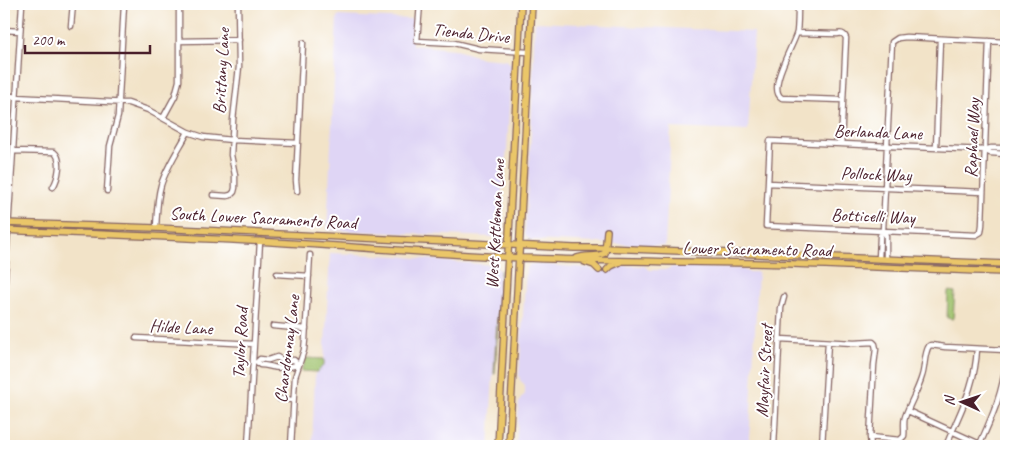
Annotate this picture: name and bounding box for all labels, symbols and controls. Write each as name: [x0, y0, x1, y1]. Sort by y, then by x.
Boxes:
street label: Tienda Drive: [432, 18, 511, 48]
scale bar: [25, 22, 150, 54]
street label: Brittany Lane: [208, 26, 234, 115]
text: 200 m: [32, 31, 66, 50]
street label: Raphael Way: [960, 96, 984, 178]
street label: Berlanda Lane: [833, 119, 924, 145]
street label: West Kettleman Lane: [481, 158, 509, 289]
street label: Pollock Way: [840, 162, 914, 186]
street label: South Lower Sacramento Road: [169, 202, 360, 234]
street label: Botticelli Way: [831, 204, 917, 229]
street label: Lower Sacramento Road: [682, 237, 834, 261]
street label: Chardonnay Lane: [269, 293, 305, 404]
street label: Taylor Road: [227, 304, 253, 379]
street label: Hilde Lane: [149, 314, 214, 340]
street label: Mayfair Street: [751, 321, 778, 418]
north arrow: [938, 378, 988, 428]
text: N: [941, 394, 958, 406]

